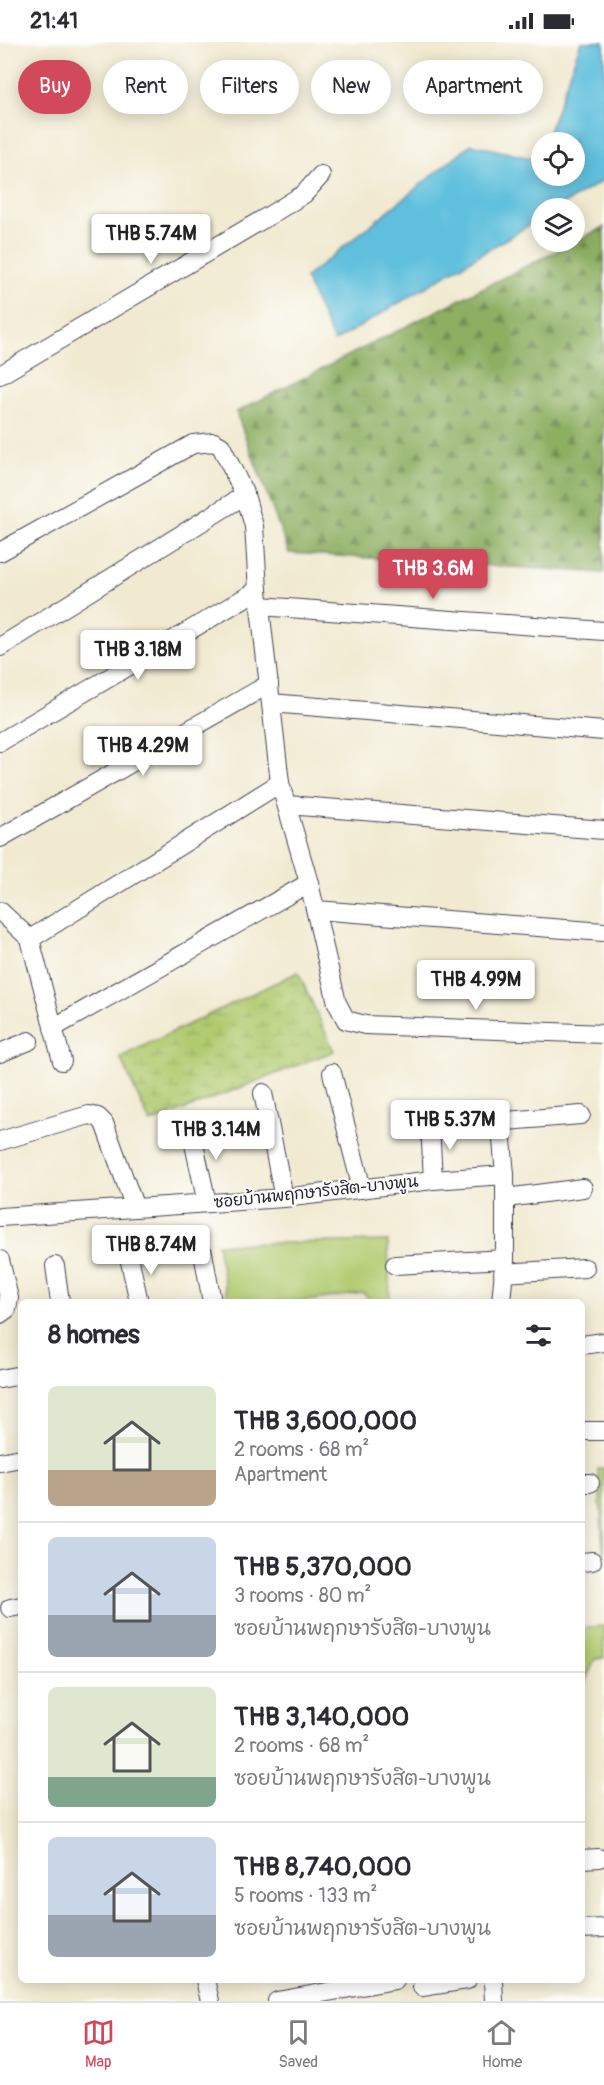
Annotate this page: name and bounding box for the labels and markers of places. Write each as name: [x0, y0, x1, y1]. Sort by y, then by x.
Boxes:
pin: THB 5.74M: [82, 214, 220, 265]
pin: THB 3.6M: [371, 549, 495, 600]
pin: THB 3.18M: [69, 630, 207, 681]
pin: THB 4.29M: [74, 726, 212, 777]
pin: THB 4.99M: [407, 960, 545, 1011]
pin: THB 5.37M: [381, 1100, 519, 1151]
pin: THB 3.14M: [147, 1110, 285, 1161]
pin: THB 8.74M: [82, 1225, 220, 1276]

